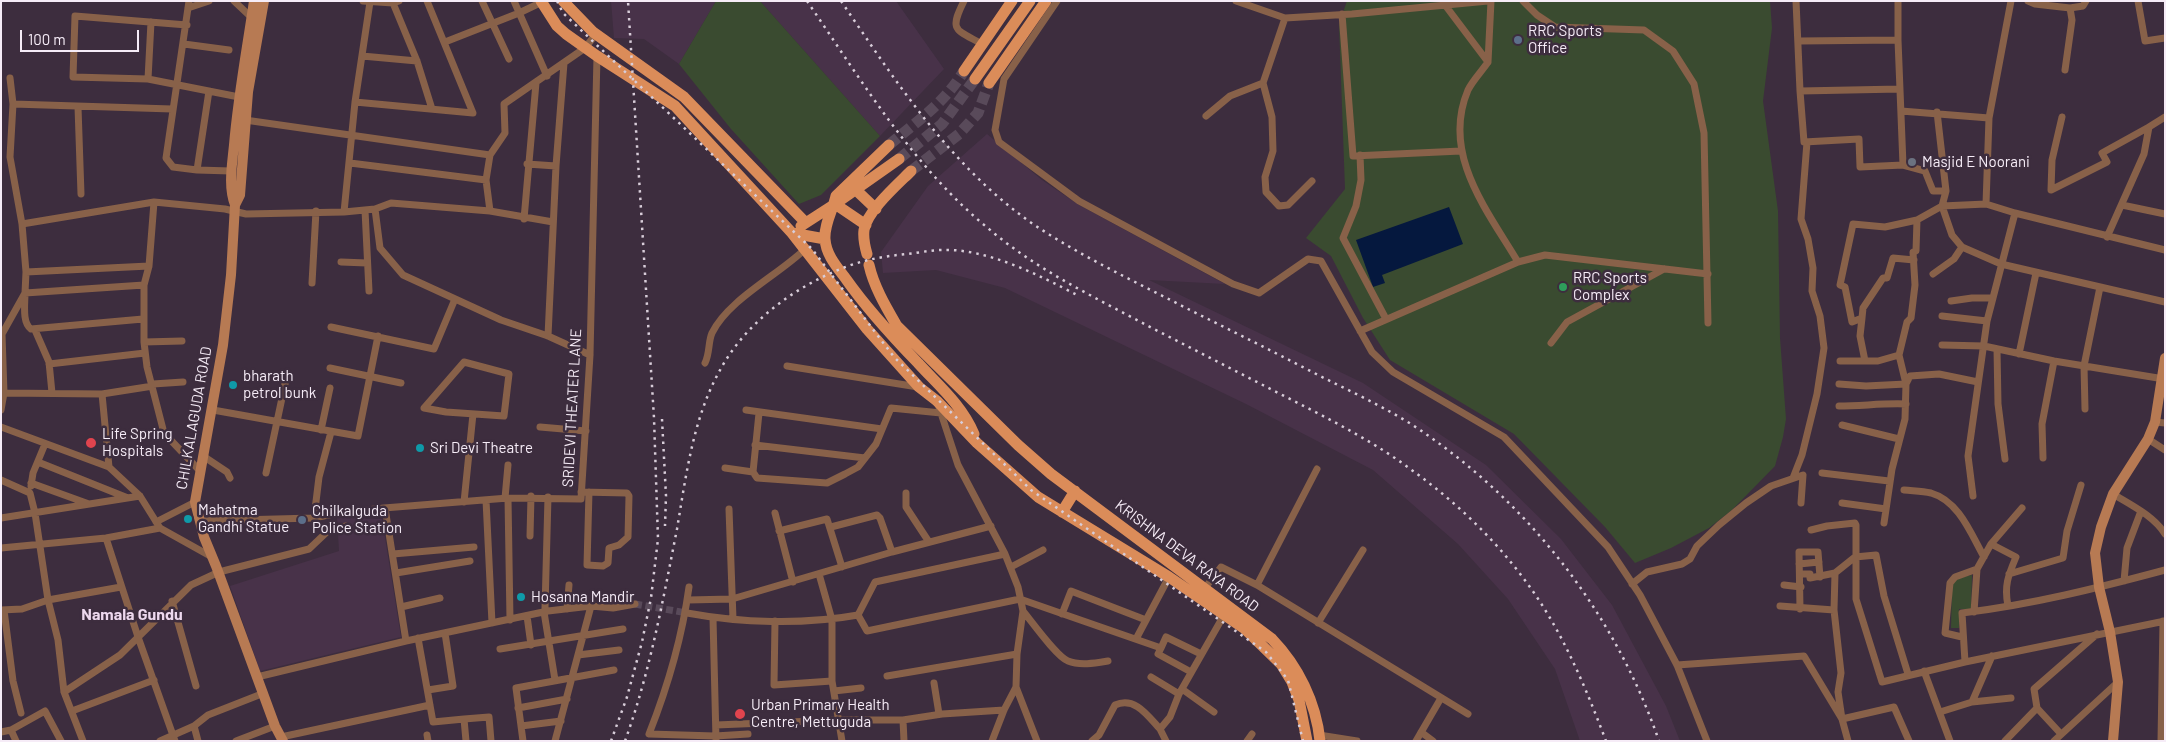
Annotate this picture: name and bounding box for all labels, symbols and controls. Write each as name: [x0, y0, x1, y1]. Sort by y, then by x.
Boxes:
scale bar: [22, 20, 141, 52]
place label: RRC Sports Office: [1528, 22, 1602, 57]
text: 100 m: [28, 30, 66, 48]
marker: RRC Sports Office: [1512, 34, 1524, 46]
place label: Masjid E Noorani: [1922, 153, 2030, 171]
marker: Masjid E Noorani: [1906, 156, 1918, 168]
place label: RRC Sports Complex: [1573, 269, 1647, 304]
marker: RRC Sports Complex: [1557, 281, 1569, 293]
street label: SRIDEVI THEATER LANE: [559, 328, 585, 488]
street label: CHILKALAGUDA ROAD: [173, 345, 215, 491]
place label: bharath petrol bunk: [243, 367, 316, 402]
marker: bharath petrol bunk: [227, 379, 239, 391]
place label: Life Spring Hospitals: [102, 425, 172, 460]
marker: Life Spring Hospitals: [84, 436, 98, 450]
place label: Sri Devi Theatre: [430, 439, 533, 457]
marker: Sri Devi Theatre: [414, 442, 426, 454]
street label: KRISHNA DEVA RAYA ROAD: [1112, 496, 1262, 616]
place label: Mahatma Gandhi Statue: [198, 501, 289, 536]
place label: Chilkalguda Police Station: [312, 502, 402, 537]
marker: Mahatma Gandhi Statue: [182, 513, 194, 525]
marker: Chilkalguda Police Station: [296, 514, 308, 526]
place label: Hosanna Mandir: [531, 588, 635, 606]
marker: Hosanna Mandir: [515, 591, 527, 603]
district label: Namala Gundu: [81, 605, 183, 625]
place label: Urban Primary Health Centre, Mettuguda: [751, 696, 890, 731]
marker: Urban Primary Health Centre, Mettuguda: [733, 707, 747, 721]

